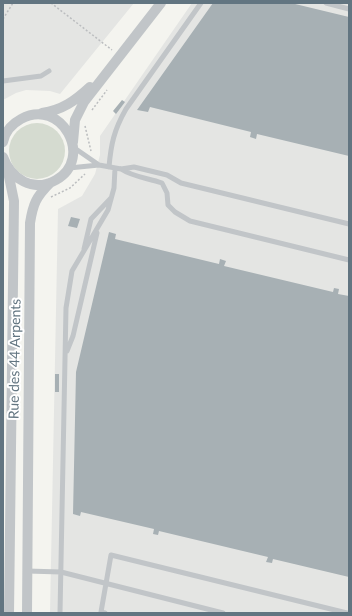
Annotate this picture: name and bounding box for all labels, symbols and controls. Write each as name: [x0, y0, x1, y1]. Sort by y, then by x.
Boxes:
street label: Rue des 44 Arpents: [6, 299, 24, 419]

